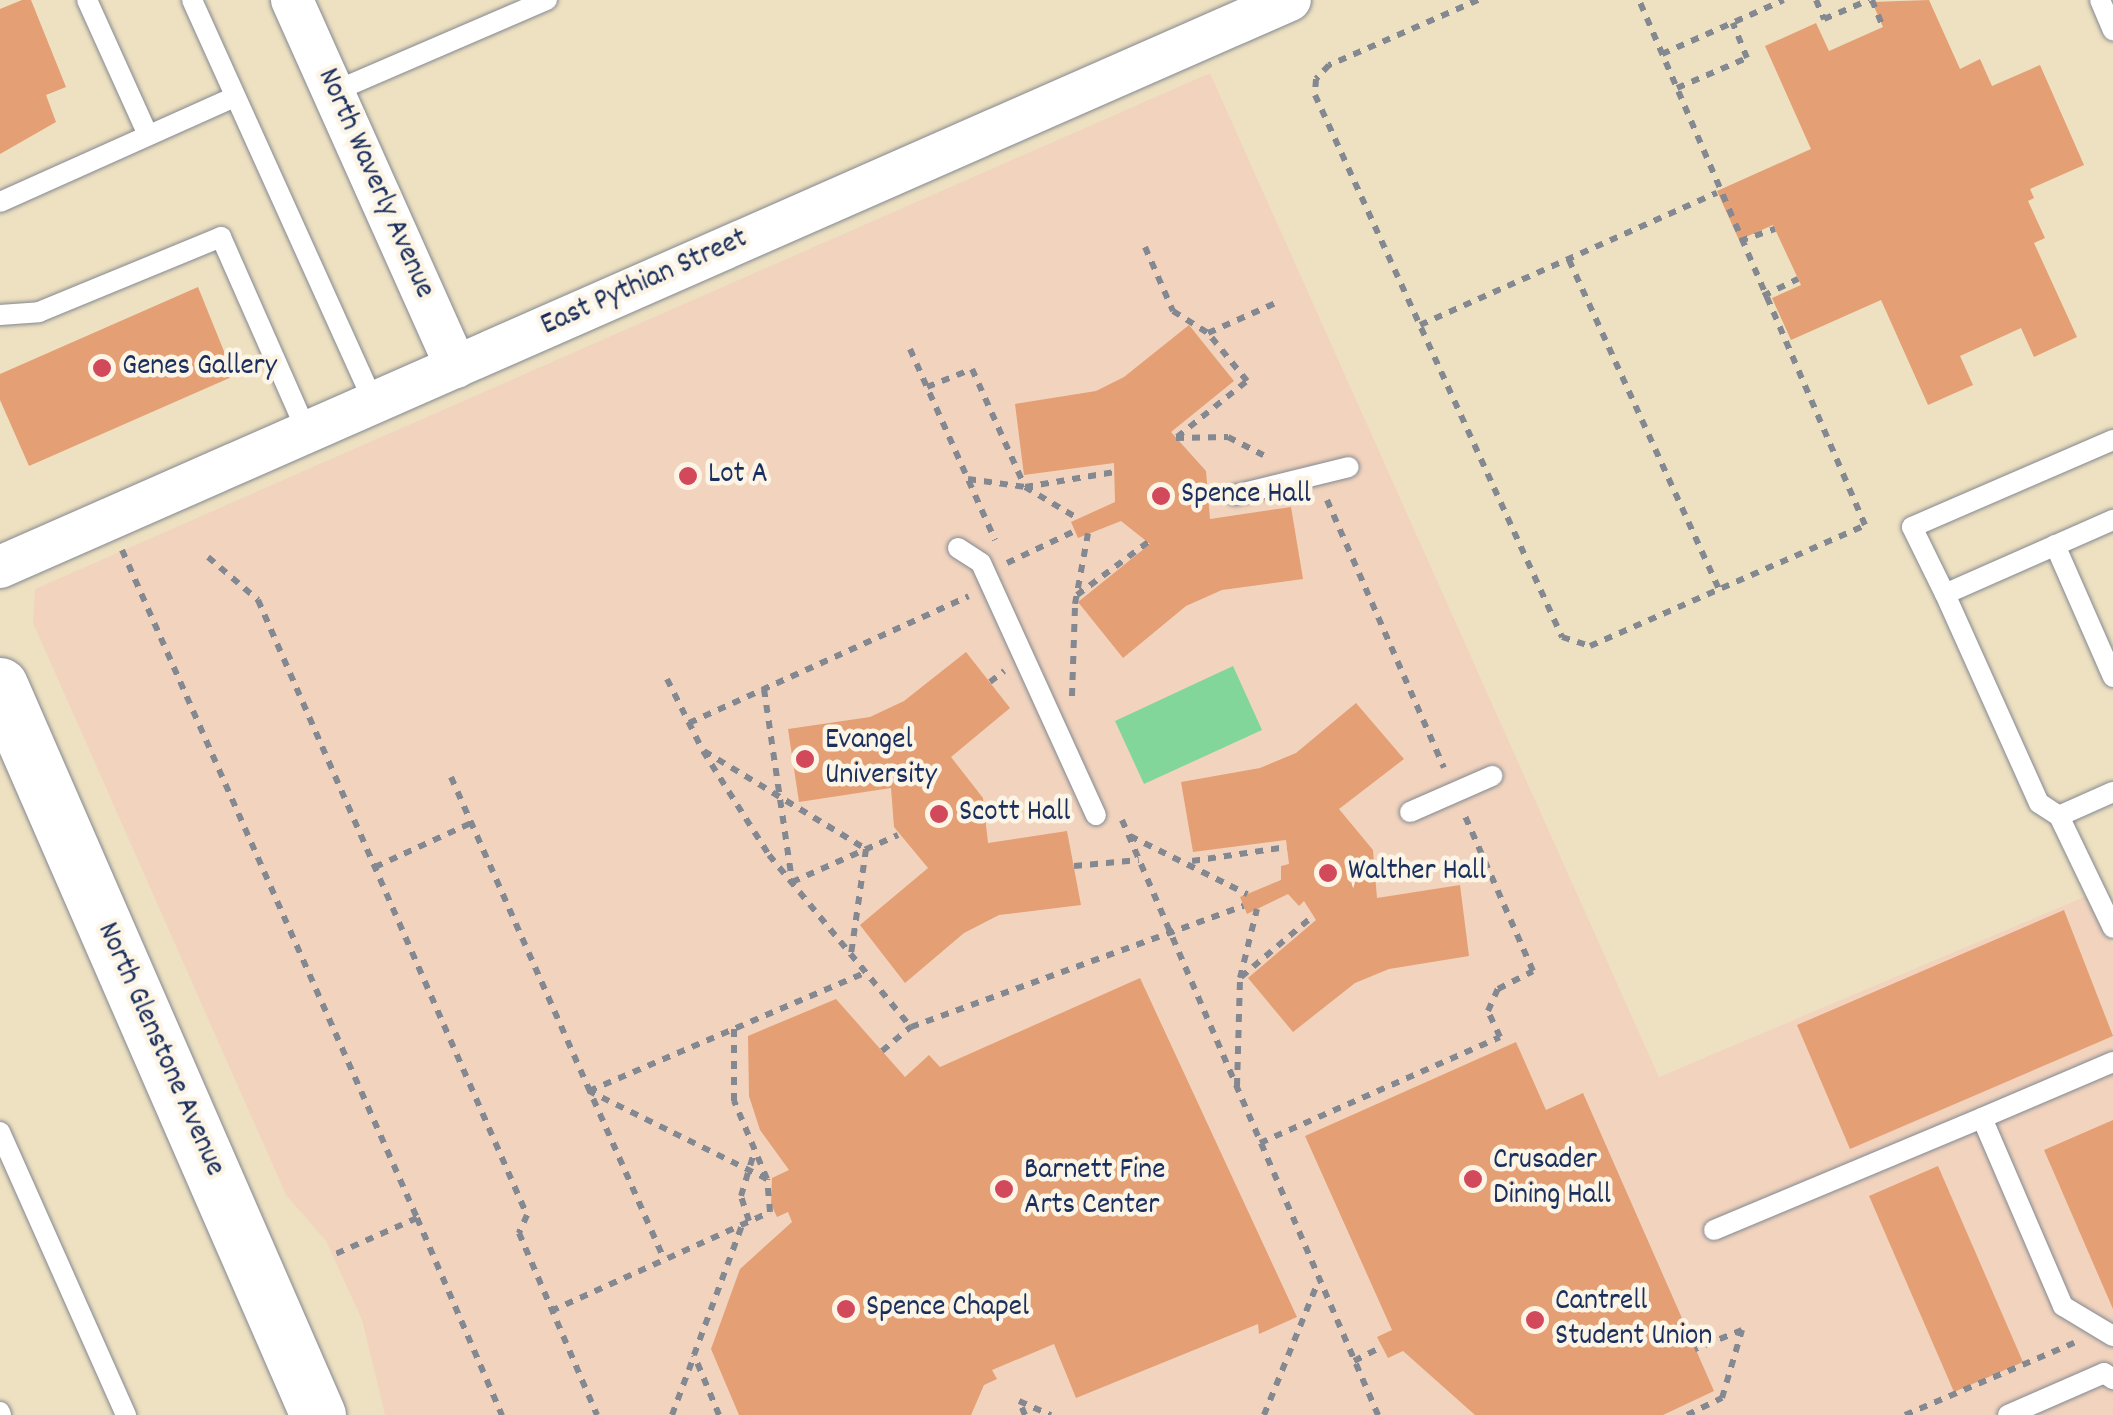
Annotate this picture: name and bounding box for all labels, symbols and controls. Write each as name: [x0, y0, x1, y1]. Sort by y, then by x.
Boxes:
street label: North Waverly Avenue: [307, 64, 441, 304]
street label: East Pythian Street: [536, 222, 754, 346]
place label: Genes Gallery: [122, 350, 277, 386]
marker: Genes Gallery: [91, 357, 113, 379]
place label: Lot A: [708, 458, 768, 494]
marker: Lot A: [677, 465, 699, 487]
place label: Spence Hall: [1181, 478, 1311, 514]
marker: Spence Hall: [1150, 485, 1172, 507]
place label: Evangel University: [825, 724, 937, 794]
marker: Evangel University: [794, 748, 816, 770]
place label: Scott Hall: [959, 796, 1070, 832]
marker: Scott Hall: [928, 803, 950, 825]
place label: Walther Hall: [1348, 855, 1486, 891]
marker: Walther Hall: [1317, 862, 1339, 884]
street label: North Glenstone Avenue: [87, 918, 231, 1182]
place label: Crusader Dining Hall: [1493, 1144, 1611, 1214]
place label: Barnett Fine Arts Center: [1024, 1154, 1165, 1224]
marker: Crusader Dining Hall: [1462, 1168, 1484, 1190]
marker: Barnett Fine Arts Center: [993, 1178, 1015, 1200]
place label: Cantrell Student Union: [1555, 1285, 1712, 1356]
place label: Spence Chapel: [866, 1291, 1029, 1327]
marker: Spence Chapel: [835, 1298, 857, 1320]
marker: Cantrell Student Union: [1524, 1309, 1546, 1331]

